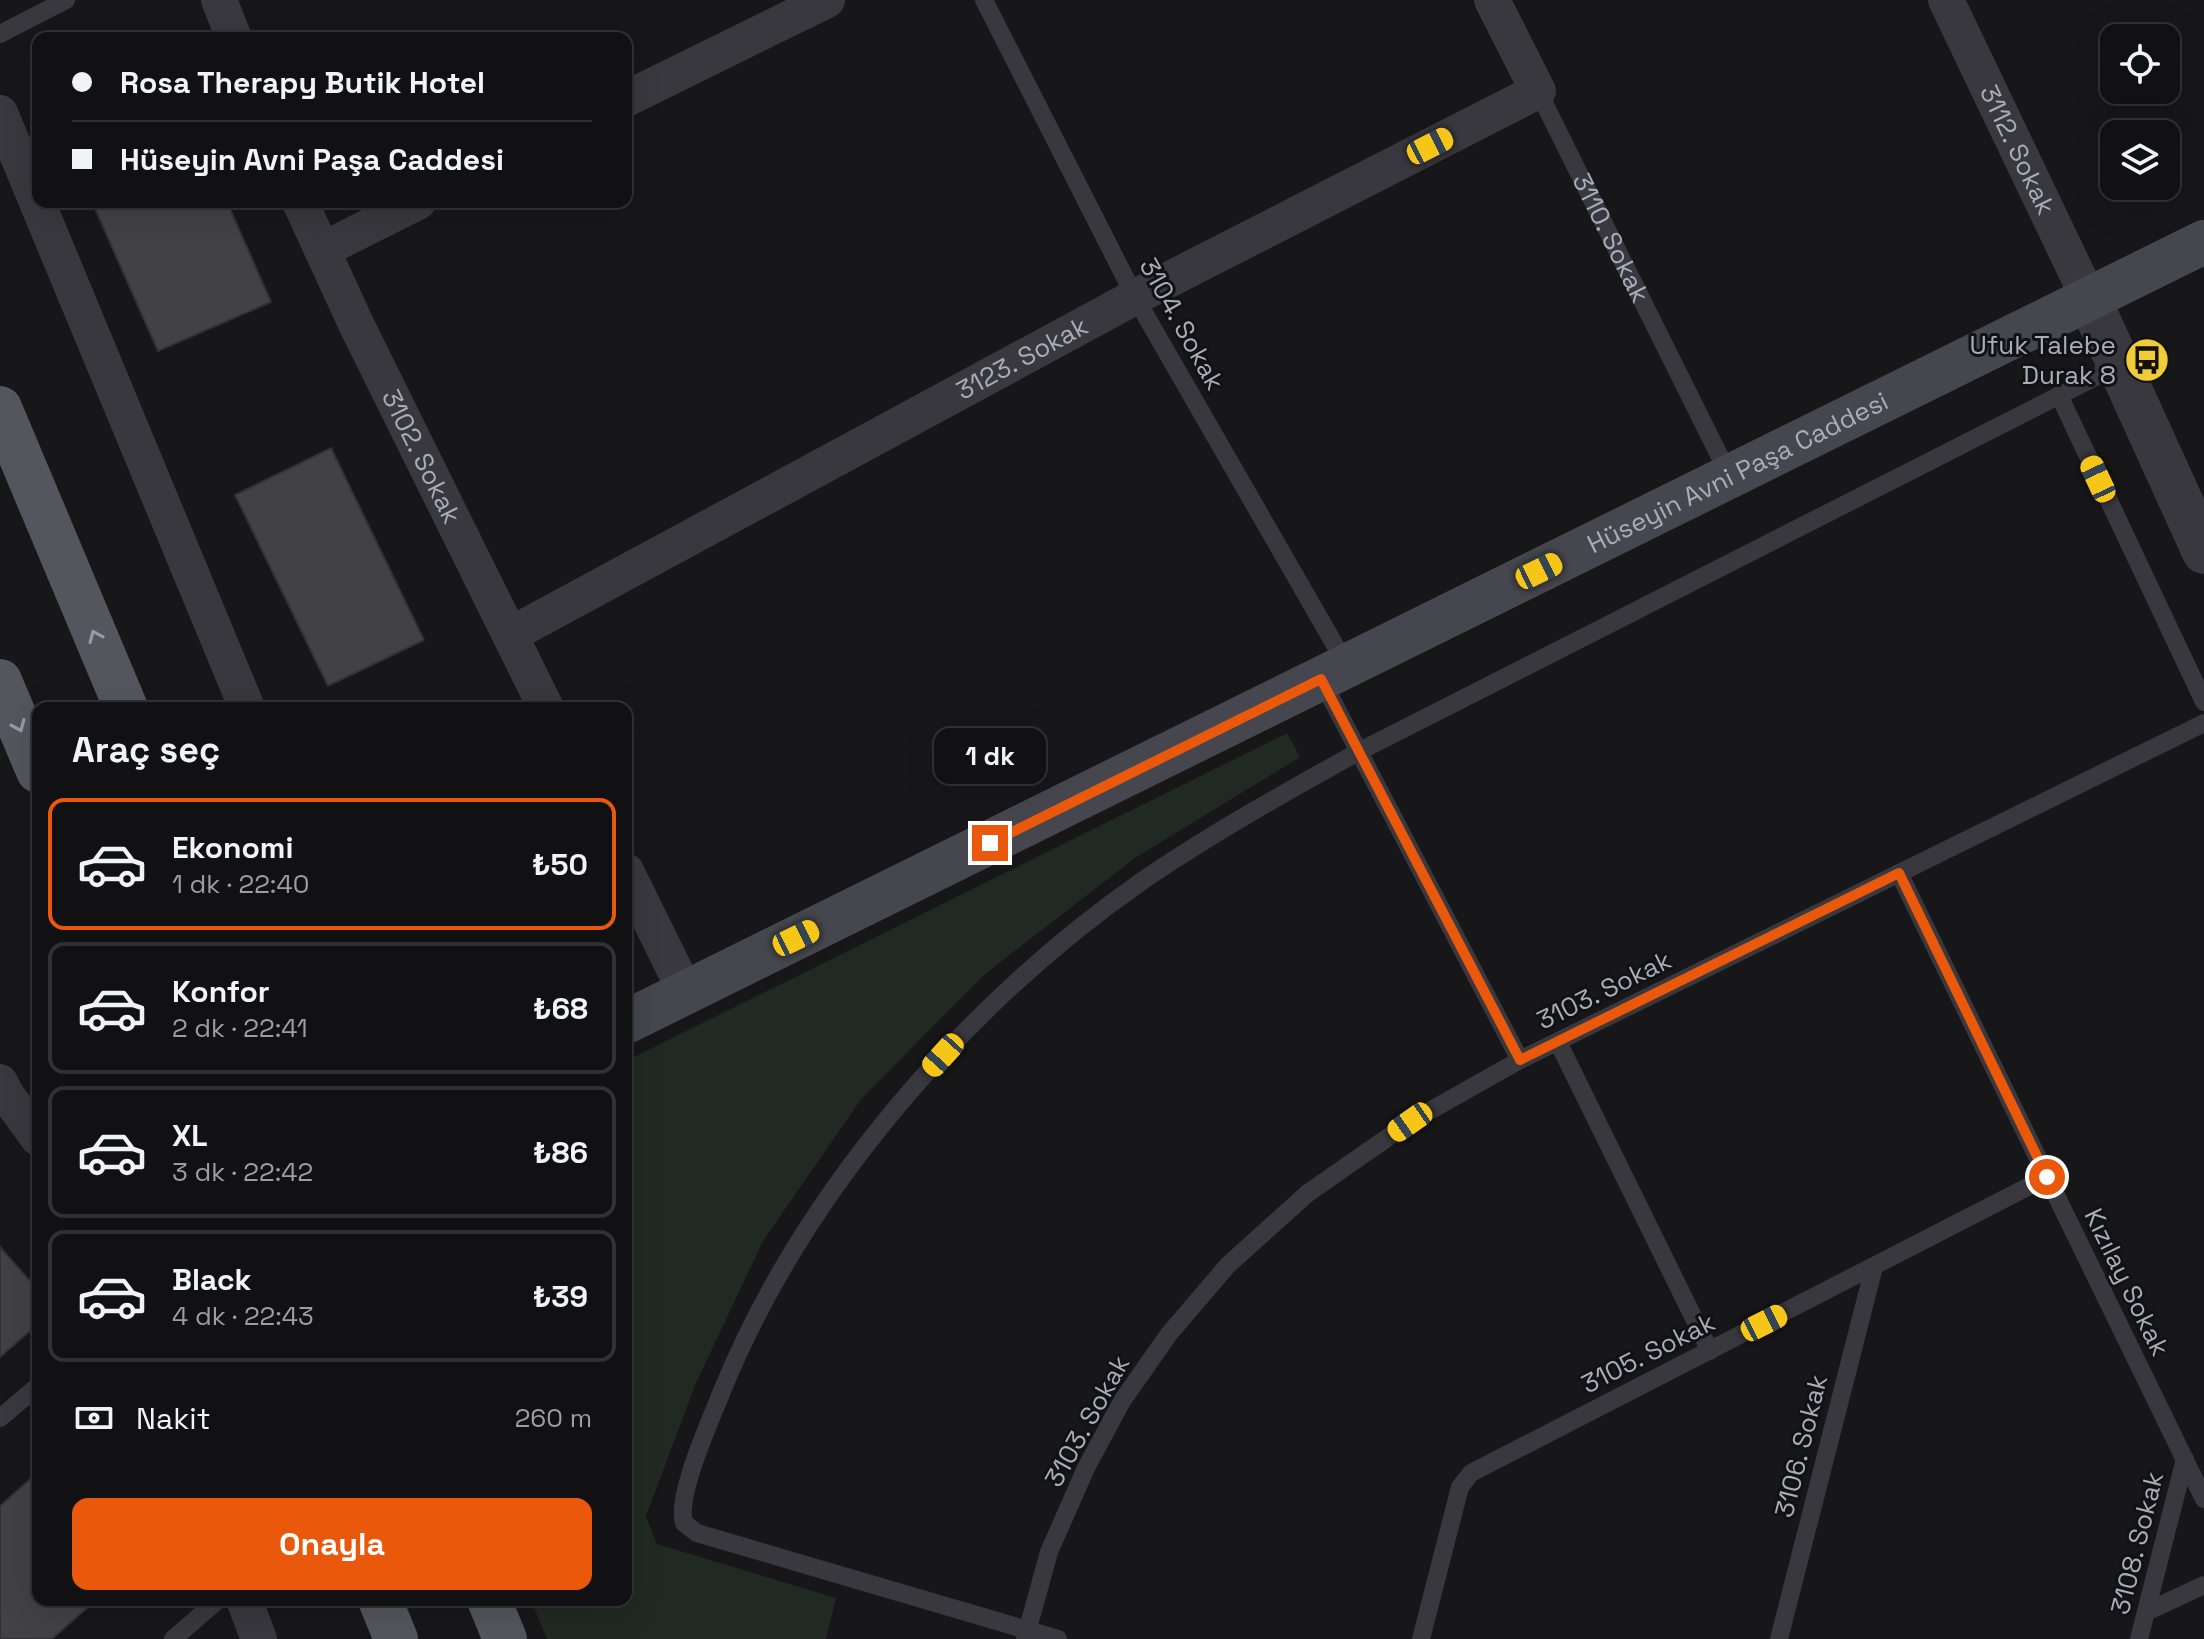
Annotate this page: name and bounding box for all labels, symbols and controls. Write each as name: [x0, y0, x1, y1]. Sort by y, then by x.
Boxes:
map controls: [2100, 24, 2180, 200]
button: locate: [2100, 24, 2180, 104]
text: Rosa Therapy Butik Hotel: [120, 63, 485, 102]
street label: 3112. Sokak: [1972, 79, 2063, 220]
button: layers: [2100, 120, 2180, 200]
car: [1403, 124, 1457, 168]
text: Hüseyin Avni Paşa Caddesi: [120, 140, 504, 179]
street label: 3110. Sokak: [1565, 167, 1658, 308]
street label: 3104. Sokak: [1132, 252, 1232, 396]
street label: 3123. Sokak: [950, 309, 1094, 407]
place label: Ufuk Talebe Durak 8: [1969, 328, 2116, 392]
bus stop icon: Ufuk Talebe Durak 8: [2123, 336, 2171, 384]
street label: 3102. Sokak: [374, 384, 469, 529]
street label: Hüseyin Avni Paşa Caddesi: [1582, 384, 1894, 561]
car: [2077, 452, 2119, 506]
car: [1512, 550, 1566, 592]
one-way arrow: [89, 630, 105, 644]
one-way arrow: [9, 718, 26, 732]
text: Araç seç: [72, 727, 220, 773]
callout: 1 dk: [934, 727, 1046, 783]
text: 1 dk: [965, 739, 1015, 773]
route end: [972, 825, 1008, 861]
icon: car: [76, 828, 148, 900]
text: Ekonomi: [172, 828, 293, 867]
text: ₺50: [532, 845, 588, 884]
text: 1 dk · 22:40: [172, 867, 309, 901]
car: [769, 917, 823, 959]
street label: 3103. Sokak: [1531, 943, 1677, 1037]
icon: car: [76, 972, 148, 1044]
text: Konfor: [172, 972, 270, 1011]
text: ₺68: [533, 989, 588, 1028]
text: 2 dk · 22:41: [172, 1011, 308, 1045]
car: [918, 1029, 968, 1081]
car: [1383, 1098, 1437, 1146]
icon: car: [76, 1116, 148, 1188]
text: XL: [172, 1116, 208, 1155]
text: ₺86: [533, 1133, 588, 1172]
text: 3 dk · 22:42: [172, 1155, 313, 1189]
route start: [2029, 1159, 2065, 1195]
street label: Kızılay Sokak: [2077, 1202, 2177, 1362]
icon: car: [76, 1260, 148, 1332]
text: Black: [172, 1260, 251, 1299]
text: ₺39: [533, 1277, 588, 1316]
text: 4 dk · 22:43: [172, 1299, 314, 1333]
car: [1737, 1301, 1791, 1345]
street label: 3105. Sokak: [1575, 1305, 1721, 1401]
street label: 3103. Sokak: [1037, 1349, 1137, 1493]
street label: 3106. Sokak: [1767, 1371, 1835, 1521]
icon: cash: [72, 1396, 116, 1440]
text: Nakit: [136, 1399, 210, 1438]
text: 260 m: [515, 1401, 592, 1435]
street label: 3108. Sokak: [2103, 1468, 2171, 1618]
button: Onayla: [72, 1498, 592, 1590]

